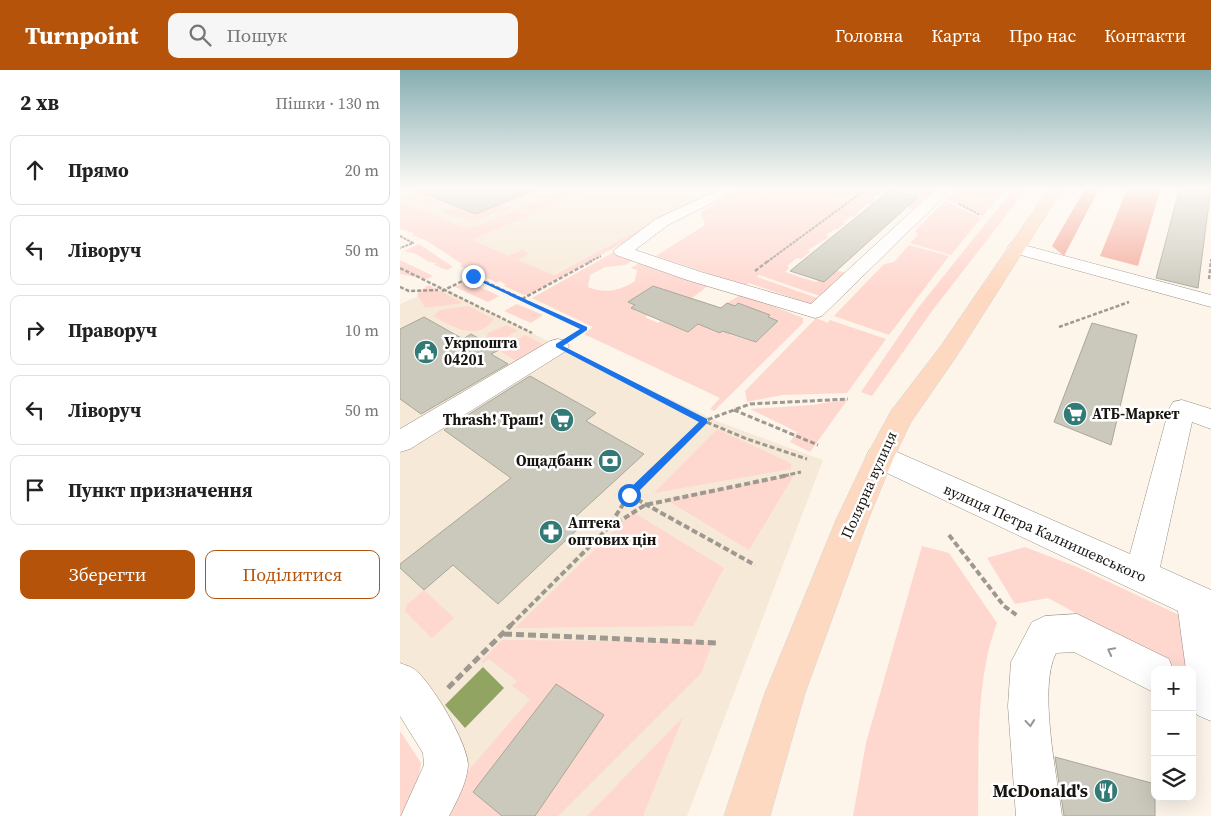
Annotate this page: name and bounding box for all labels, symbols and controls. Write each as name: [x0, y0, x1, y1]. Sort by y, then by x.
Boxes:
search box: [168, 13, 518, 58]
text: Turnpoint: [25, 19, 138, 52]
icon: search: [186, 21, 214, 49]
text: Пошук: [226, 22, 287, 48]
text: Головна: [835, 23, 903, 48]
text: Карта: [931, 23, 981, 48]
text: Про нас: [1009, 23, 1076, 48]
text: Контакти: [1104, 23, 1186, 48]
text: 2 хв: [20, 88, 59, 117]
text: Пішки · 130 m: [276, 92, 380, 114]
icon: ahead: [21, 156, 49, 184]
text: Прямо: [68, 157, 129, 183]
text: 20 m: [345, 159, 379, 181]
icon: left: [21, 236, 49, 264]
text: Ліворуч: [68, 237, 141, 263]
text: 50 m: [345, 239, 379, 261]
route end: [462, 265, 485, 288]
icon: right: [21, 316, 49, 344]
text: Праворуч: [68, 317, 157, 343]
text: 10 m: [345, 319, 379, 341]
place label: Укрпошта 04201: [444, 332, 519, 370]
public building icon: Укрпошта 04201: [413, 339, 439, 365]
icon: left: [21, 396, 49, 424]
text: Ліворуч: [68, 397, 141, 423]
text: 50 m: [345, 399, 379, 421]
supermarket icon: АТБ-Маркет: [1062, 401, 1088, 427]
place label: АТБ-Маркет: [1092, 403, 1180, 424]
supermarket icon: Thrash! Траш!: [549, 407, 575, 433]
place label: Thrash! Траш!: [443, 409, 544, 430]
street label: Полярна вулиця: [835, 428, 902, 542]
bank icon: Ощадбанк: [597, 448, 623, 474]
place label: Ощадбанк: [516, 450, 592, 471]
icon: arrive: [21, 476, 49, 504]
text: Пункт призначення: [68, 477, 253, 503]
street label: вулиця Петра Калнишевського: [940, 478, 1150, 587]
route start: [618, 484, 641, 507]
place label: Аптека оптових цін: [568, 512, 657, 550]
pharmacy icon: Аптека оптових цін: [538, 519, 564, 545]
button: Зберегти: [20, 550, 195, 599]
button: Поділитися: [205, 550, 380, 599]
one-way arrow: [1108, 647, 1117, 657]
map controls: [1151, 666, 1196, 801]
button: +: [1151, 666, 1196, 711]
button: −: [1151, 711, 1196, 756]
one-way arrow: [1024, 719, 1035, 727]
button: layers: [1151, 756, 1196, 801]
place label: McDonald's: [992, 778, 1088, 803]
restaurant icon: McDonald's: [1093, 778, 1119, 804]

